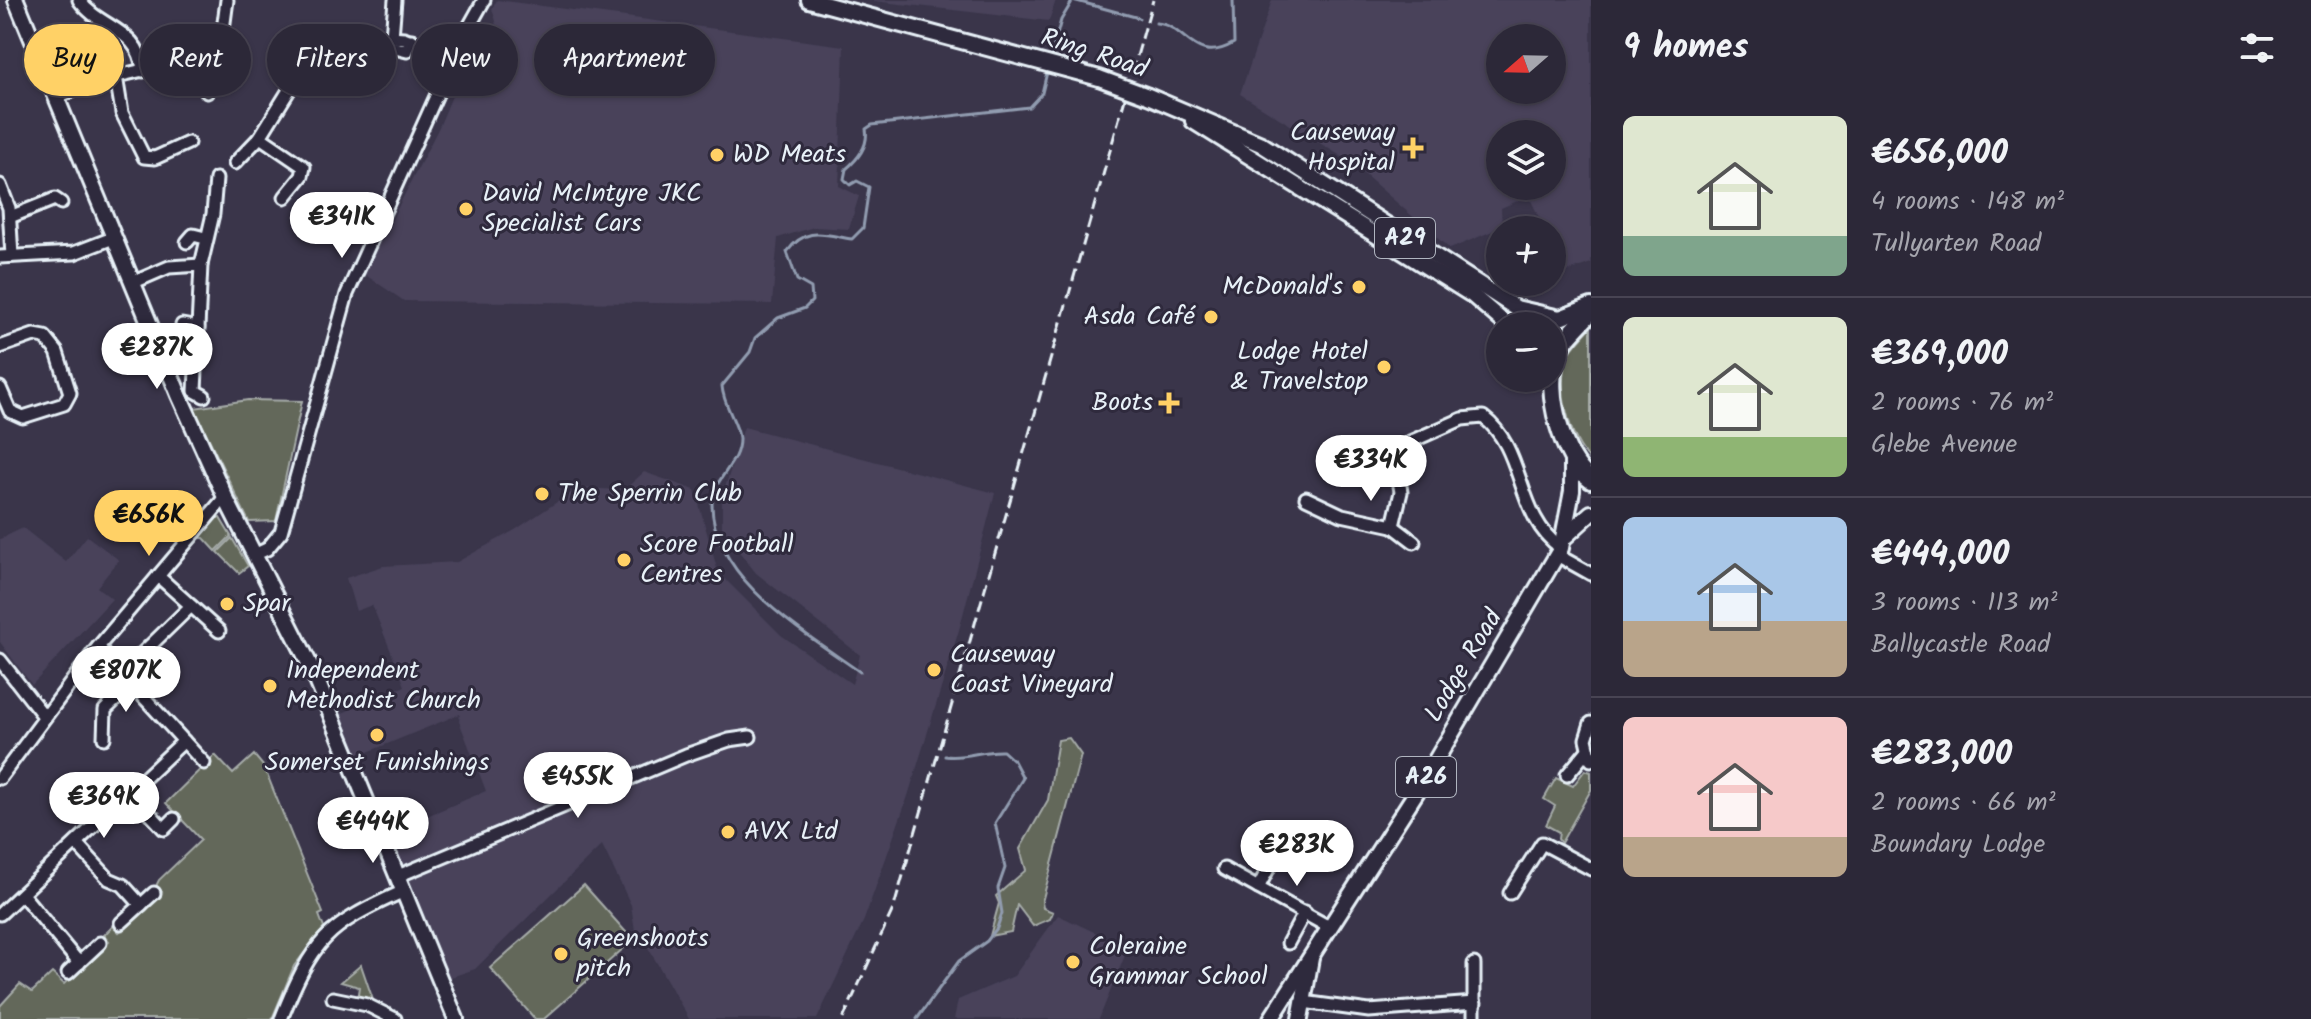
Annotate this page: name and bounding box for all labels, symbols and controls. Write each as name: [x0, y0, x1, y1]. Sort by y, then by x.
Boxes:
street label: Ring Road: [1035, 17, 1154, 91]
text: 9 homes: [1623, 21, 1748, 75]
chip: Buy: [24, 24, 124, 96]
chip: Rent: [140, 24, 251, 96]
chip: Filters: [267, 24, 396, 96]
chip: New: [412, 24, 518, 96]
chip: Apartment: [534, 24, 715, 96]
north arrow: [1486, 24, 1566, 104]
map controls: [1486, 24, 1566, 392]
icon: filters: [2235, 26, 2279, 70]
place label: Causeway Hospital: [1290, 112, 1396, 184]
button: layers: [1486, 120, 1566, 200]
text: €656,000: [1871, 127, 2008, 181]
place label: WD Meats: [733, 134, 846, 176]
marker: Causeway Hospital: [1402, 137, 1424, 159]
marker: WD Meats: [708, 146, 726, 164]
icon: home: [1687, 148, 1783, 244]
place label: David McIntyre JKC Specialist Cars: [482, 173, 702, 245]
text: 4 rooms · 148 m²: [1871, 181, 2064, 223]
pin: €341K: [286, 192, 398, 260]
text: €341K: [308, 197, 376, 239]
marker: David McIntyre JKC Specialist Cars: [457, 200, 475, 218]
button: +: [1486, 216, 1566, 296]
road number: A29: [1375, 218, 1435, 258]
text: Tullyarten Road: [1871, 223, 2041, 265]
place label: McDonald's: [1222, 266, 1343, 308]
marker: McDonald's: [1350, 278, 1368, 296]
place label: Asda Café: [1084, 296, 1197, 338]
marker: Asda Café: [1202, 308, 1220, 326]
button: −: [1486, 312, 1566, 392]
pin: €287K: [101, 323, 213, 391]
text: €287K: [120, 328, 194, 370]
text: €369,000: [1871, 328, 2008, 382]
place label: Lodge Hotel & Travelstop: [1230, 331, 1369, 403]
icon: home: [1687, 349, 1783, 445]
marker: Lodge Hotel & Travelstop: [1375, 358, 1393, 376]
place label: Boots: [1092, 382, 1153, 424]
text: 2 rooms · 76 m²: [1871, 382, 2053, 424]
marker: Boots: [1160, 394, 1178, 412]
text: Glebe Avenue: [1871, 424, 2017, 466]
pin: €334K: [1315, 435, 1427, 503]
text: €334K: [1334, 440, 1408, 482]
place label: The Sperrin Club: [558, 473, 742, 515]
marker: The Sperrin Club: [533, 485, 551, 503]
pin: €656K: [93, 490, 205, 558]
text: €656K: [112, 495, 186, 537]
place label: Score Football Centres: [640, 524, 794, 596]
text: €444,000: [1871, 528, 2009, 582]
icon: home: [1687, 549, 1783, 645]
marker: Score Football Centres: [615, 551, 633, 569]
text: 3 rooms · 113 m²: [1871, 582, 2058, 624]
place label: Spar: [243, 583, 291, 625]
marker: Spar: [218, 595, 236, 613]
street label: Lodge Road: [1414, 600, 1515, 731]
text: Ballycastle Road: [1871, 624, 2050, 666]
place label: Causeway Coast Vineyard: [950, 634, 1114, 706]
pin: €807K: [70, 646, 182, 714]
place label: Independent Methodist Church: [286, 650, 481, 722]
text: €807K: [89, 651, 163, 693]
marker: Causeway Coast Vineyard: [925, 661, 943, 679]
marker: Independent Methodist Church: [261, 677, 279, 695]
marker: Somerset Funishings: [368, 726, 386, 744]
text: €283,000: [1871, 728, 2012, 782]
place label: Somerset Funishings: [265, 742, 489, 784]
icon: home: [1687, 749, 1783, 845]
pin: €455K: [522, 752, 634, 820]
text: €455K: [542, 757, 614, 799]
road number: A26: [1396, 757, 1456, 797]
pin: €369K: [48, 772, 160, 840]
text: €369K: [67, 777, 141, 819]
text: 2 rooms · 66 m²: [1871, 782, 2056, 824]
pin: €444K: [317, 797, 429, 865]
text: €444K: [336, 802, 410, 844]
place label: AVX Ltd: [744, 811, 839, 853]
pin: €283K: [1241, 820, 1353, 888]
marker: AVX Ltd: [719, 823, 737, 841]
text: Boundary Lodge: [1871, 824, 2045, 866]
text: €283K: [1259, 825, 1335, 867]
place label: Greenshoots pitch: [576, 918, 708, 990]
place label: Coleraine Grammar School: [1089, 926, 1268, 998]
marker: Greenshoots pitch: [552, 945, 570, 963]
marker: Coleraine Grammar School: [1064, 953, 1082, 971]

